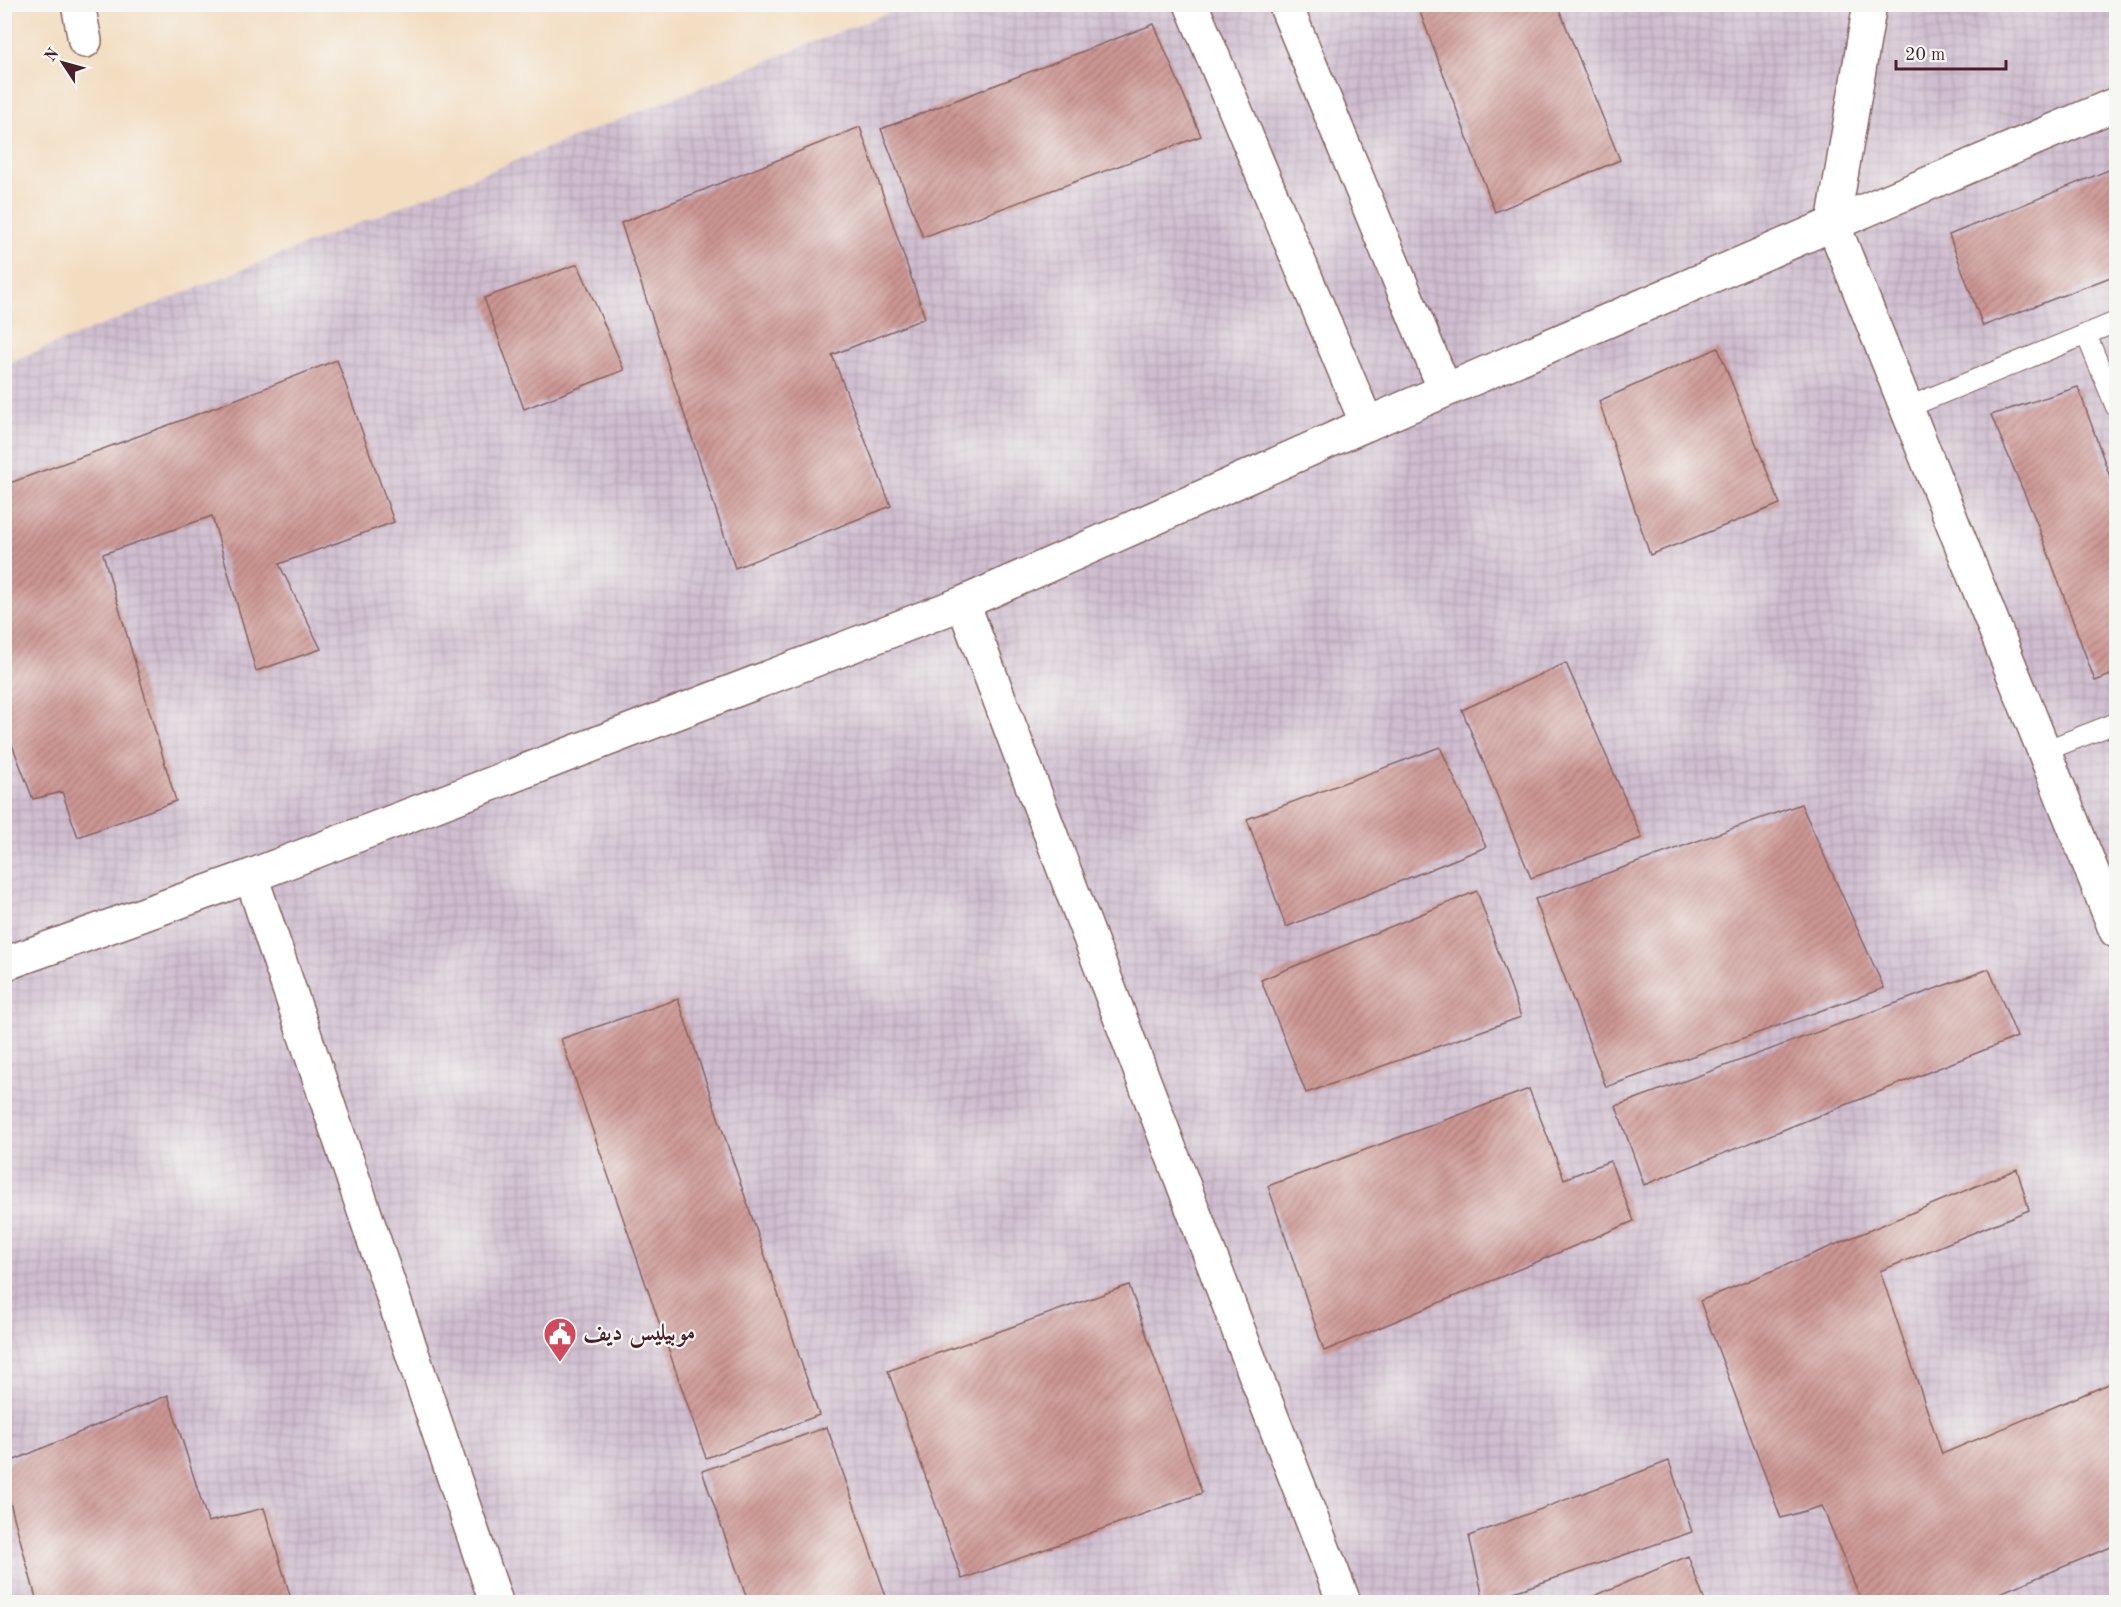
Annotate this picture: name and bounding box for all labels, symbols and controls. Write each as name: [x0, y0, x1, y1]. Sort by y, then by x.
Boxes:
north arrow: [33, 33, 93, 93]
scale bar: [1896, 33, 2006, 71]
text: N: [42, 45, 63, 65]
text: 20 m: [1905, 46, 1945, 64]
public building icon: موبيليس ديف: [542, 1316, 578, 1363]
place label: موبيليس ديف: [583, 1322, 695, 1348]

